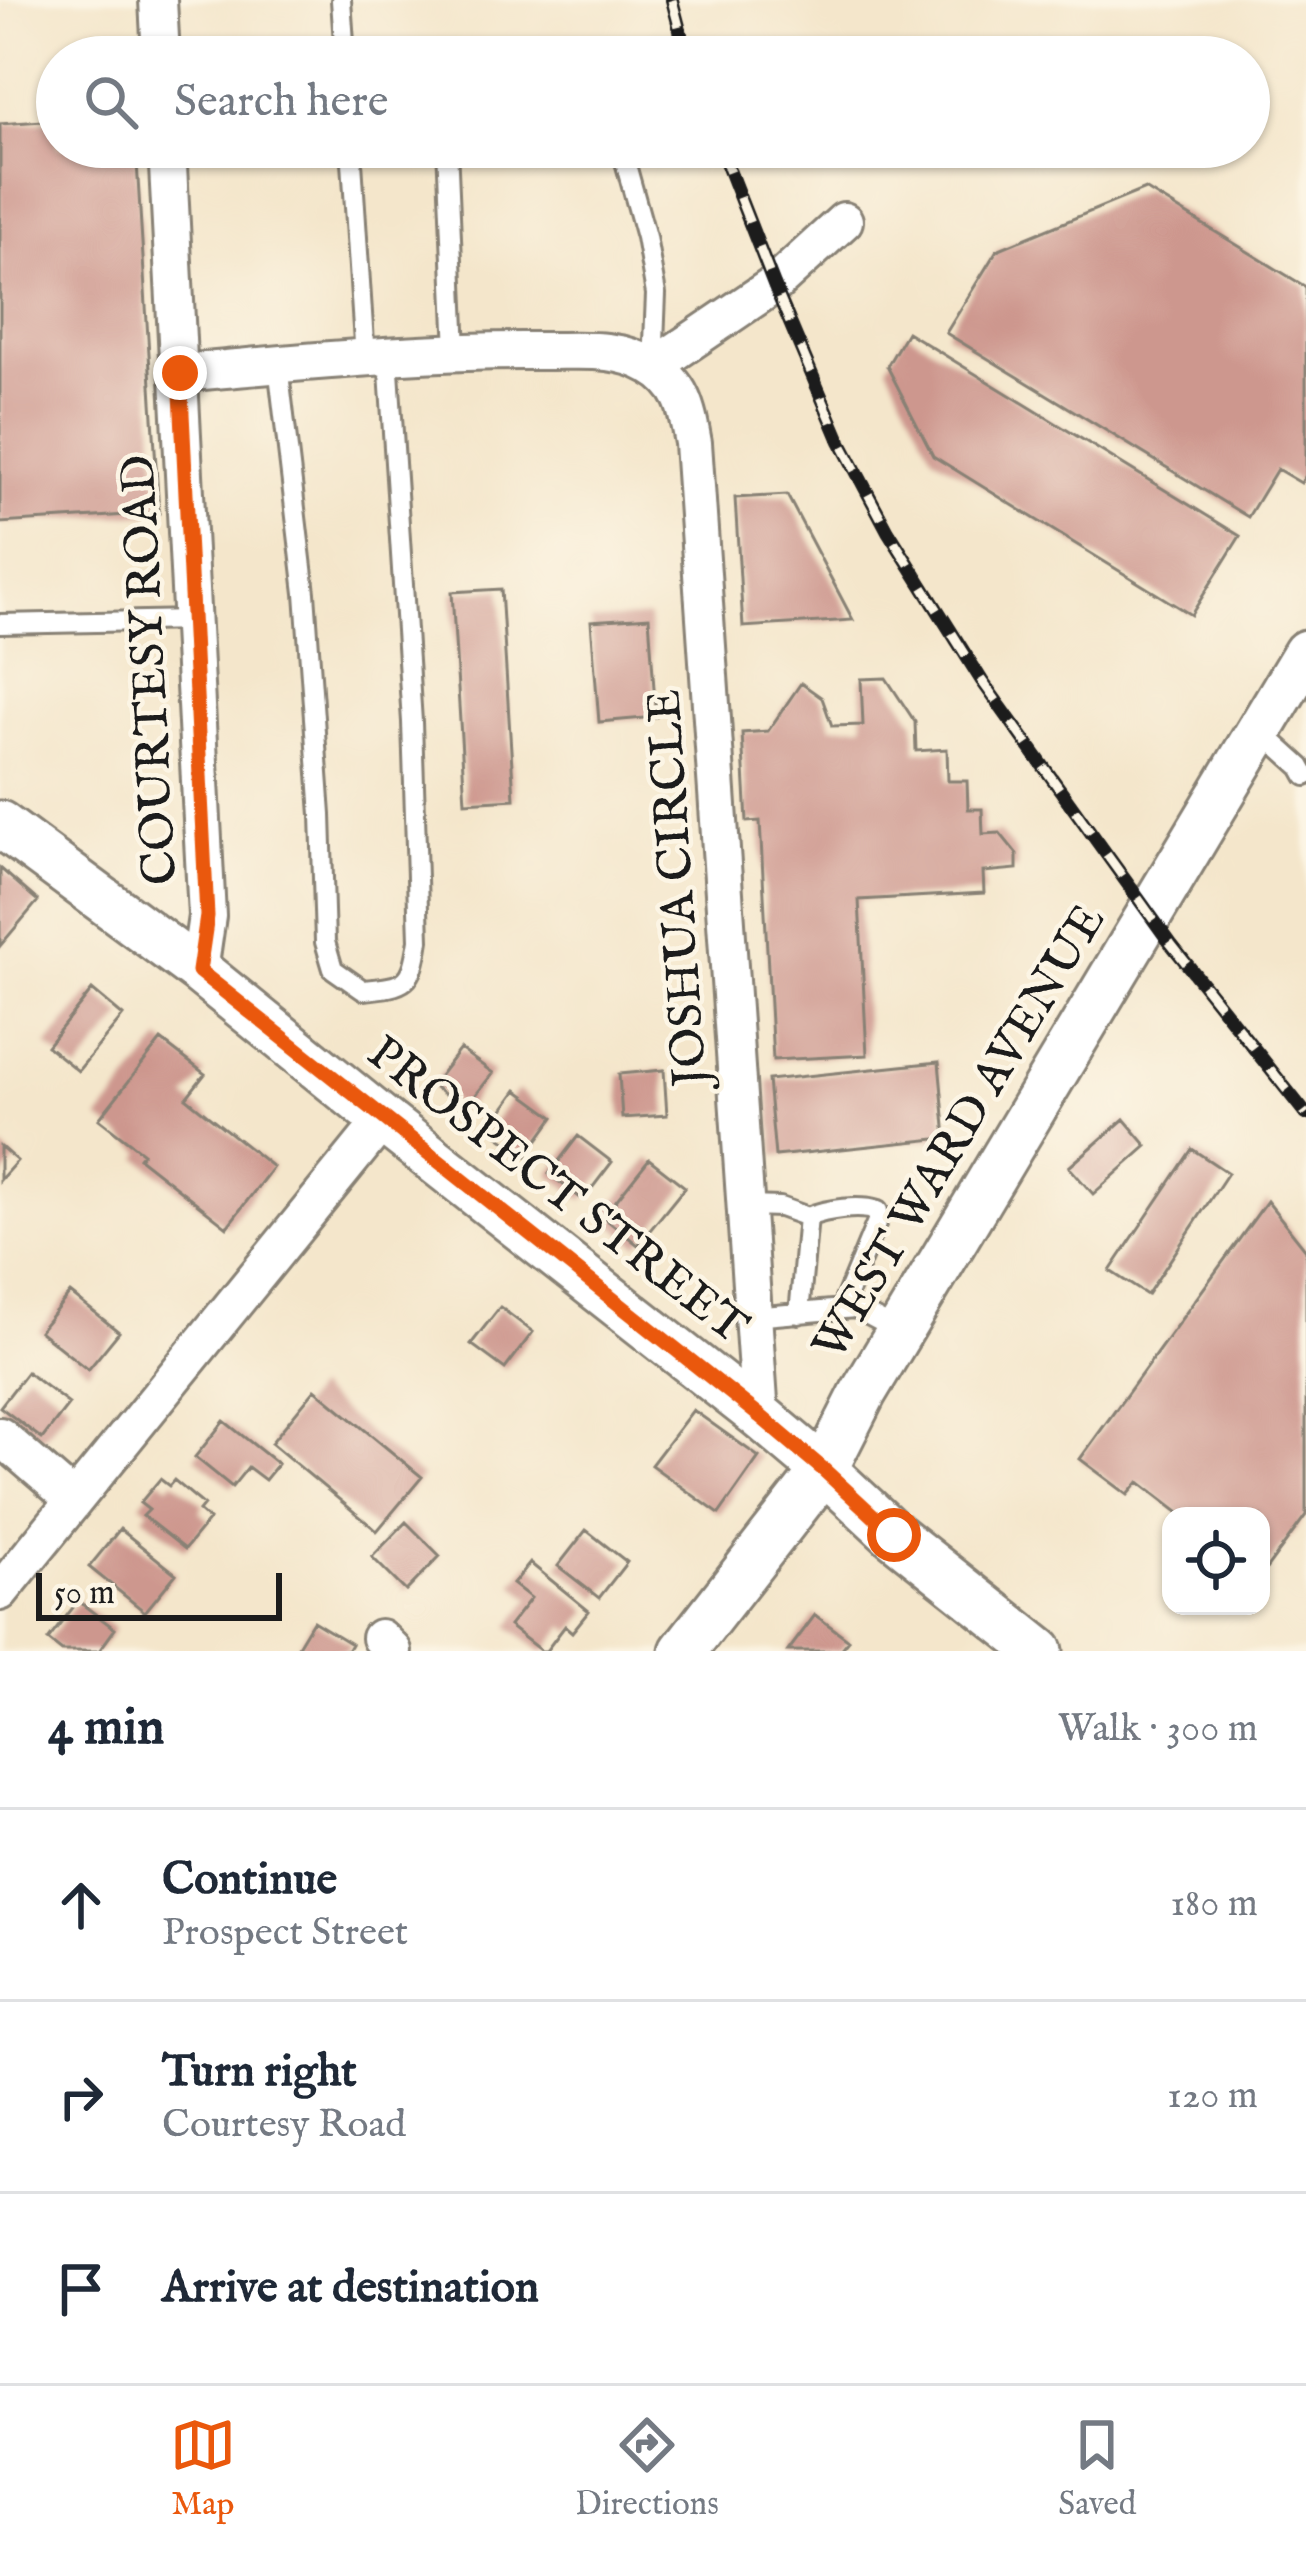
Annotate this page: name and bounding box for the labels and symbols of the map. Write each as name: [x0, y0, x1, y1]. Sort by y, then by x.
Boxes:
route end: [153, 346, 207, 400]
street label: COURTESY ROAD: [110, 453, 192, 887]
street label: JOSHUA CIRCLE: [635, 687, 723, 1093]
street label: WEST WARD AVENUE: [801, 894, 1120, 1372]
street label: PROSPECT STREET: [355, 1024, 759, 1358]
route start: [867, 1508, 921, 1562]
scale bar: [36, 1567, 282, 1620]

